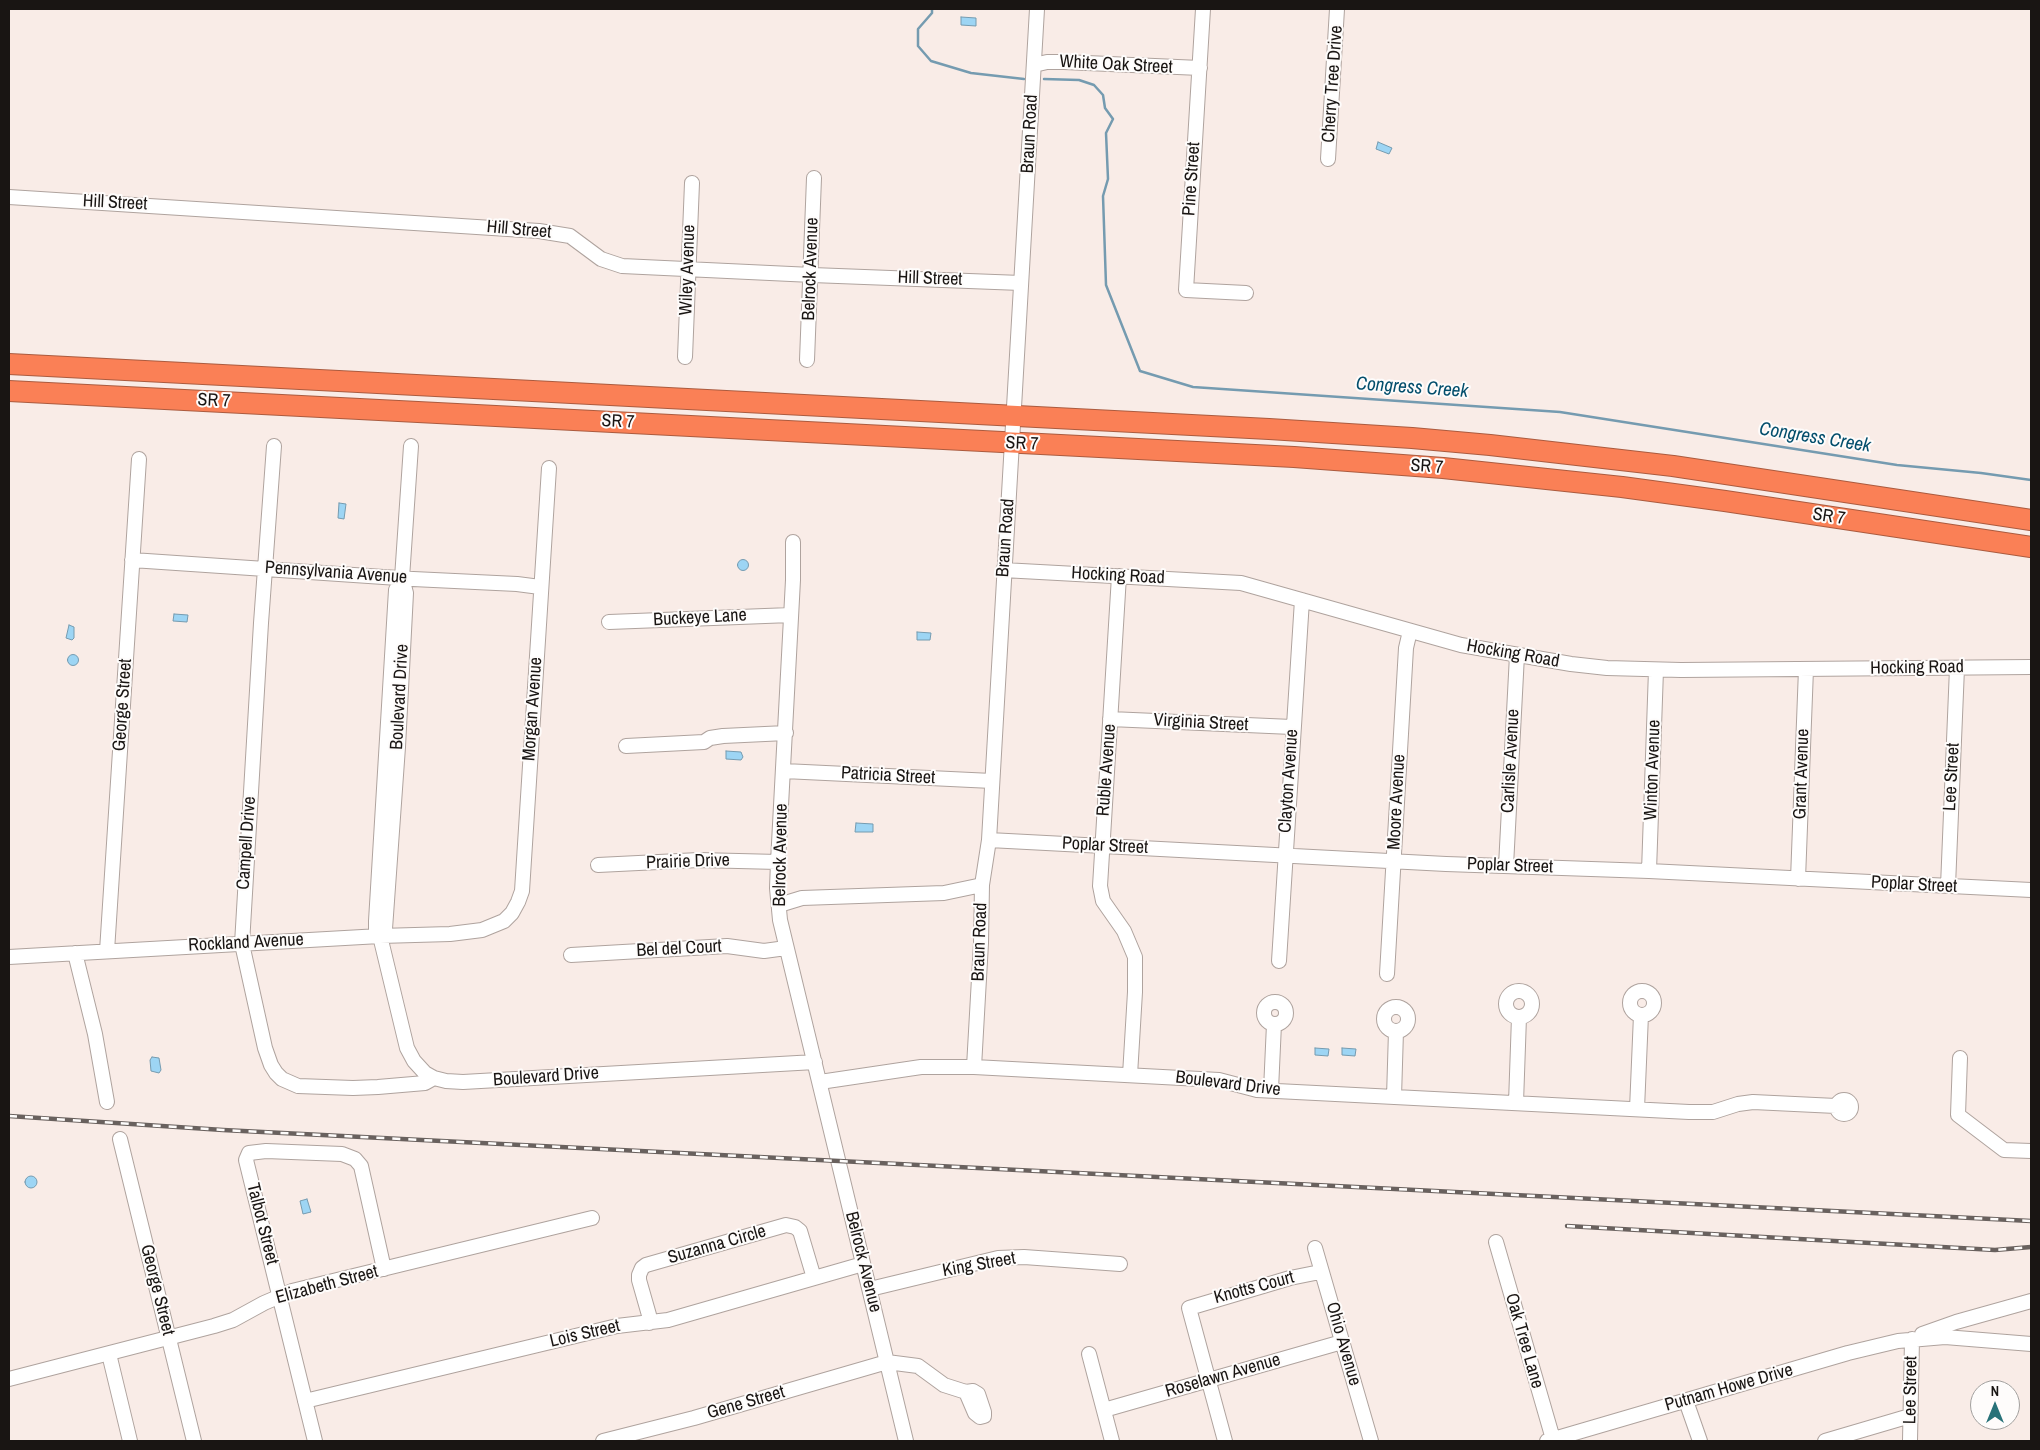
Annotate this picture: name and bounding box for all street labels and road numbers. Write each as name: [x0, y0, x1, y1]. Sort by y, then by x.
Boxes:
street label: Cherry Tree Drive: [1318, 25, 1348, 143]
street label: White Oak Street: [1059, 51, 1173, 79]
street label: Braun Road: [1017, 94, 1043, 174]
street label: Pine Street: [1179, 141, 1205, 217]
street label: Hill Street: [82, 191, 148, 215]
street label: Hill Street: [486, 216, 552, 244]
street label: Belrock Avenue: [798, 217, 824, 321]
street label: Wiley Avenue: [676, 224, 700, 316]
street label: Hill Street: [897, 267, 963, 291]
street label: SR 7: [197, 389, 231, 413]
street label: SR 7: [601, 410, 635, 434]
street label: SR 7: [1005, 432, 1039, 456]
street label: SR 7: [1410, 455, 1444, 479]
street label: Braun Road: [992, 498, 1020, 578]
street label: SR 7: [1811, 504, 1847, 530]
street label: Pennsylvania Avenue: [264, 557, 408, 589]
street label: Hocking Road: [1071, 563, 1165, 589]
street label: Buckeye Lane: [653, 605, 747, 631]
street label: Hocking Road: [1465, 635, 1561, 673]
street label: Boulevard Drive: [386, 644, 414, 750]
street label: Morgan Avenue: [519, 656, 547, 762]
street label: Hocking Road: [1870, 656, 1964, 680]
street label: George Street: [109, 658, 137, 752]
street label: Carlisle Avenue: [1497, 709, 1525, 813]
street label: Virginia Street: [1153, 710, 1249, 736]
street label: Winton Avenue: [1640, 719, 1666, 821]
street label: Ruble Avenue: [1093, 723, 1121, 817]
street label: Clayton Avenue: [1275, 728, 1303, 834]
street label: Grant Avenue: [1790, 728, 1814, 820]
street label: Lee Street: [1939, 742, 1965, 812]
street label: Moore Avenue: [1384, 754, 1410, 850]
street label: Patricia Street: [840, 763, 936, 789]
street label: Campell Drive: [233, 796, 261, 890]
street label: Belrock Avenue: [769, 803, 793, 907]
street label: Poplar Street: [1061, 833, 1149, 859]
street label: Prairie Drive: [646, 850, 730, 874]
street label: Poplar Street: [1467, 854, 1553, 878]
street label: Poplar Street: [1870, 872, 1958, 898]
street label: Braun Road: [968, 902, 992, 982]
street label: Rockland Avenue: [188, 929, 304, 957]
street label: Bel del Court: [636, 936, 722, 962]
street label: Boulevard Drive: [492, 1063, 600, 1091]
street label: Boulevard Drive: [1174, 1067, 1282, 1101]
street label: Talbot Street: [241, 1181, 283, 1267]
street label: Belrock Avenue: [840, 1209, 886, 1315]
street label: Suzanna Circle: [666, 1221, 768, 1269]
street label: George Street: [135, 1242, 179, 1338]
street label: King Street: [941, 1248, 1017, 1282]
street label: Elizabeth Street: [273, 1261, 381, 1309]
street label: Knotts Court: [1212, 1267, 1296, 1309]
street label: Oak Tree Lane: [1500, 1291, 1548, 1391]
street label: Ohio Avenue: [1321, 1300, 1365, 1388]
street label: Lois Street: [548, 1315, 622, 1353]
street label: Roselawn Avenue: [1163, 1349, 1283, 1403]
street label: Lee Street: [1900, 1356, 1922, 1424]
street label: Putnam Howe Drive: [1663, 1359, 1795, 1417]
street label: Gene Street: [705, 1382, 787, 1424]

